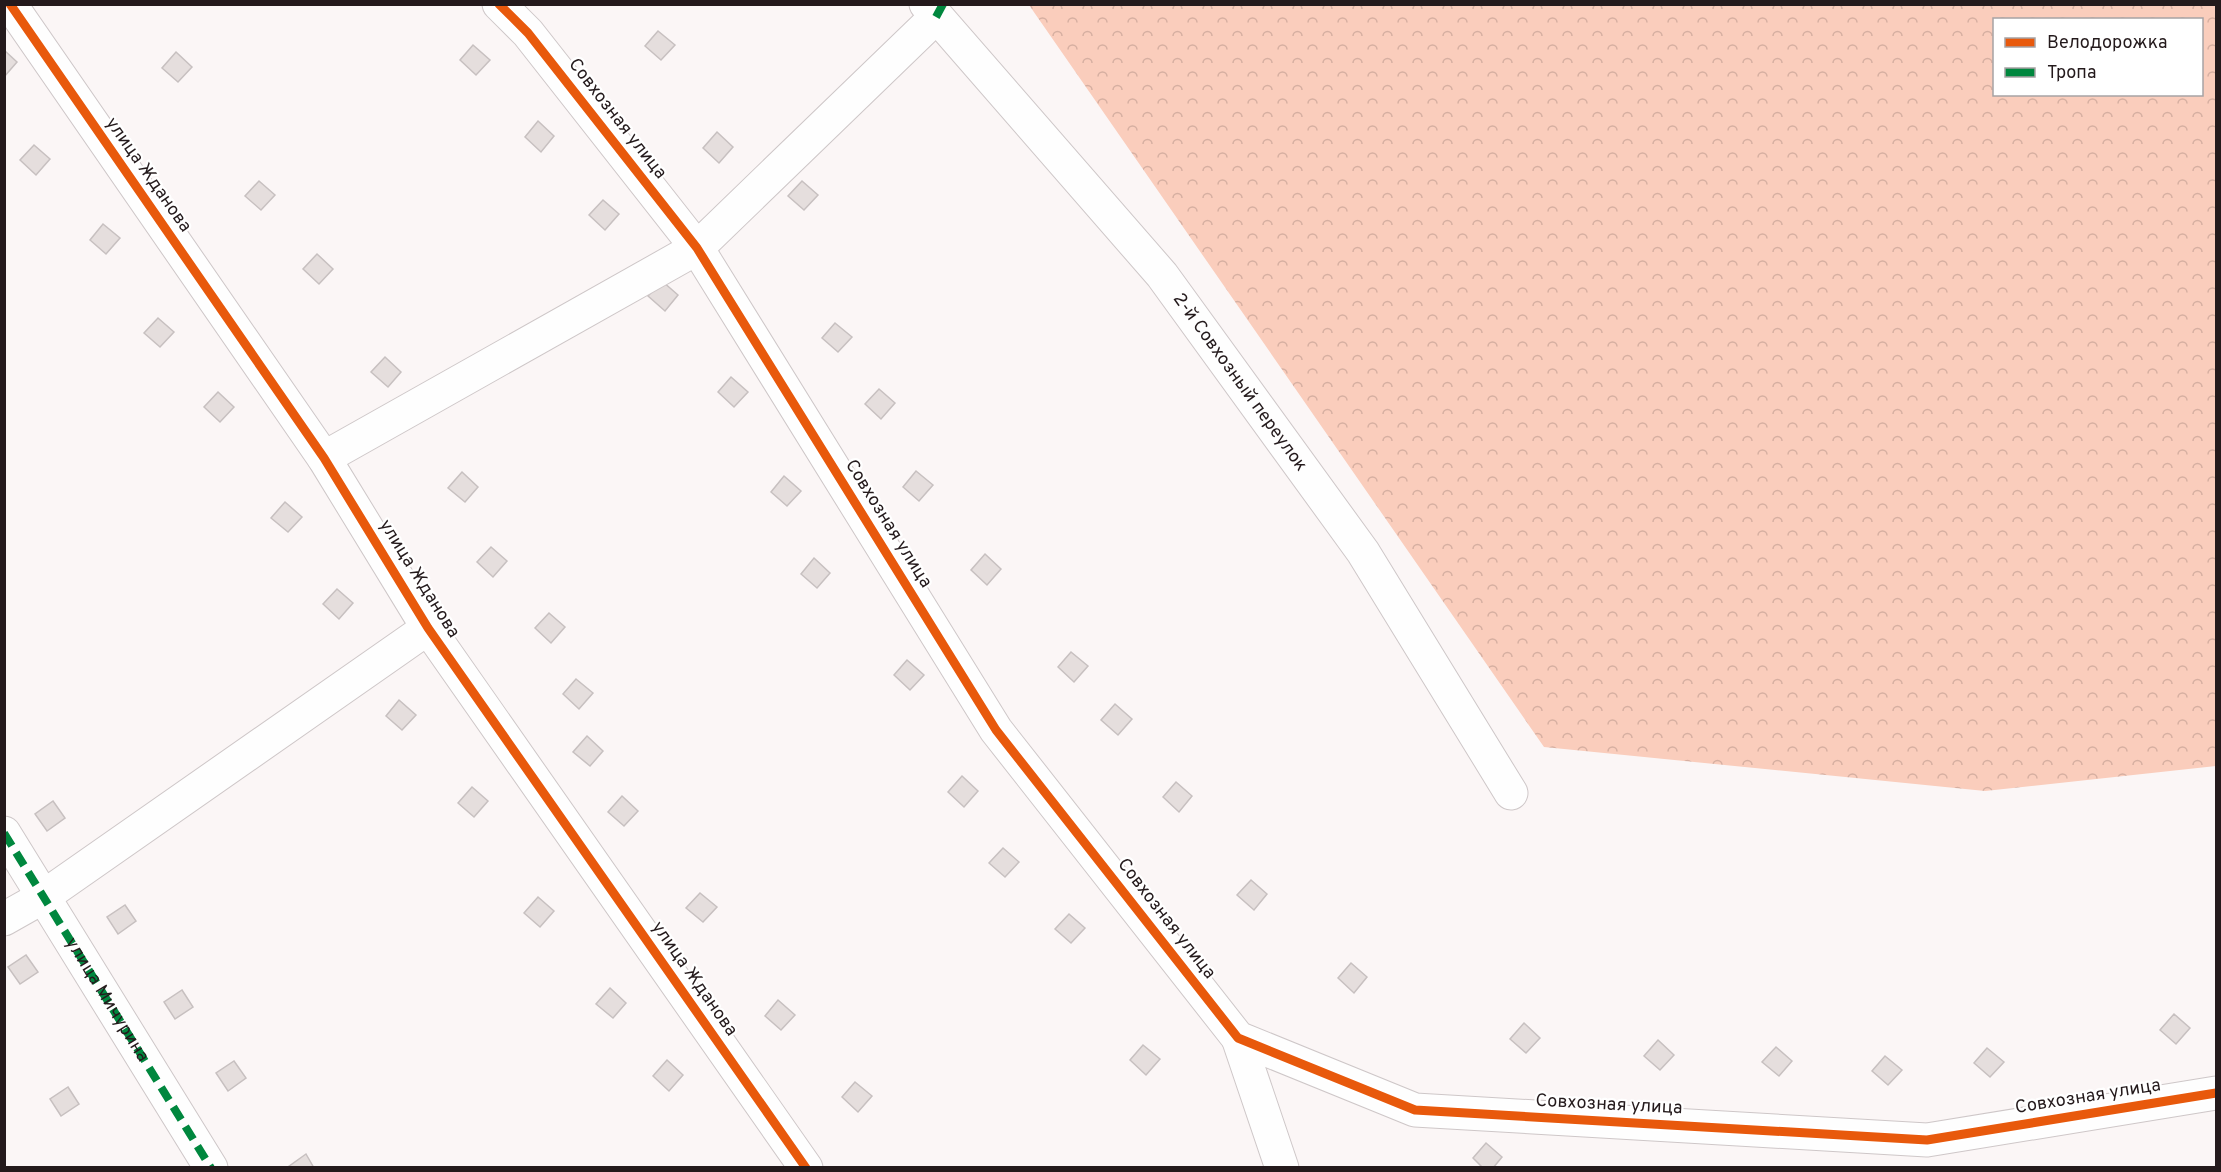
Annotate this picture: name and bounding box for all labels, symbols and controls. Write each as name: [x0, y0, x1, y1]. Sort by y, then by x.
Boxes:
legend: [1993, 18, 2203, 96]
text: Велодорожка: [2047, 32, 2167, 55]
street label: Совхозная улица: [563, 54, 671, 184]
text: Тропа: [2047, 62, 2096, 85]
street label: улица Жданова: [100, 113, 196, 237]
street label: 2-й Совхозный переулок: [1168, 289, 1312, 476]
street label: Совхозная улица: [839, 456, 937, 592]
street label: улица Жданова: [373, 516, 465, 642]
street label: Совхозная улица: [1112, 854, 1220, 984]
street label: улица Жданова: [646, 917, 742, 1041]
street label: улица Мичурина: [60, 933, 154, 1066]
street label: Совхозная улица: [2014, 1074, 2162, 1120]
street label: Совхозная улица: [1535, 1090, 1683, 1120]

